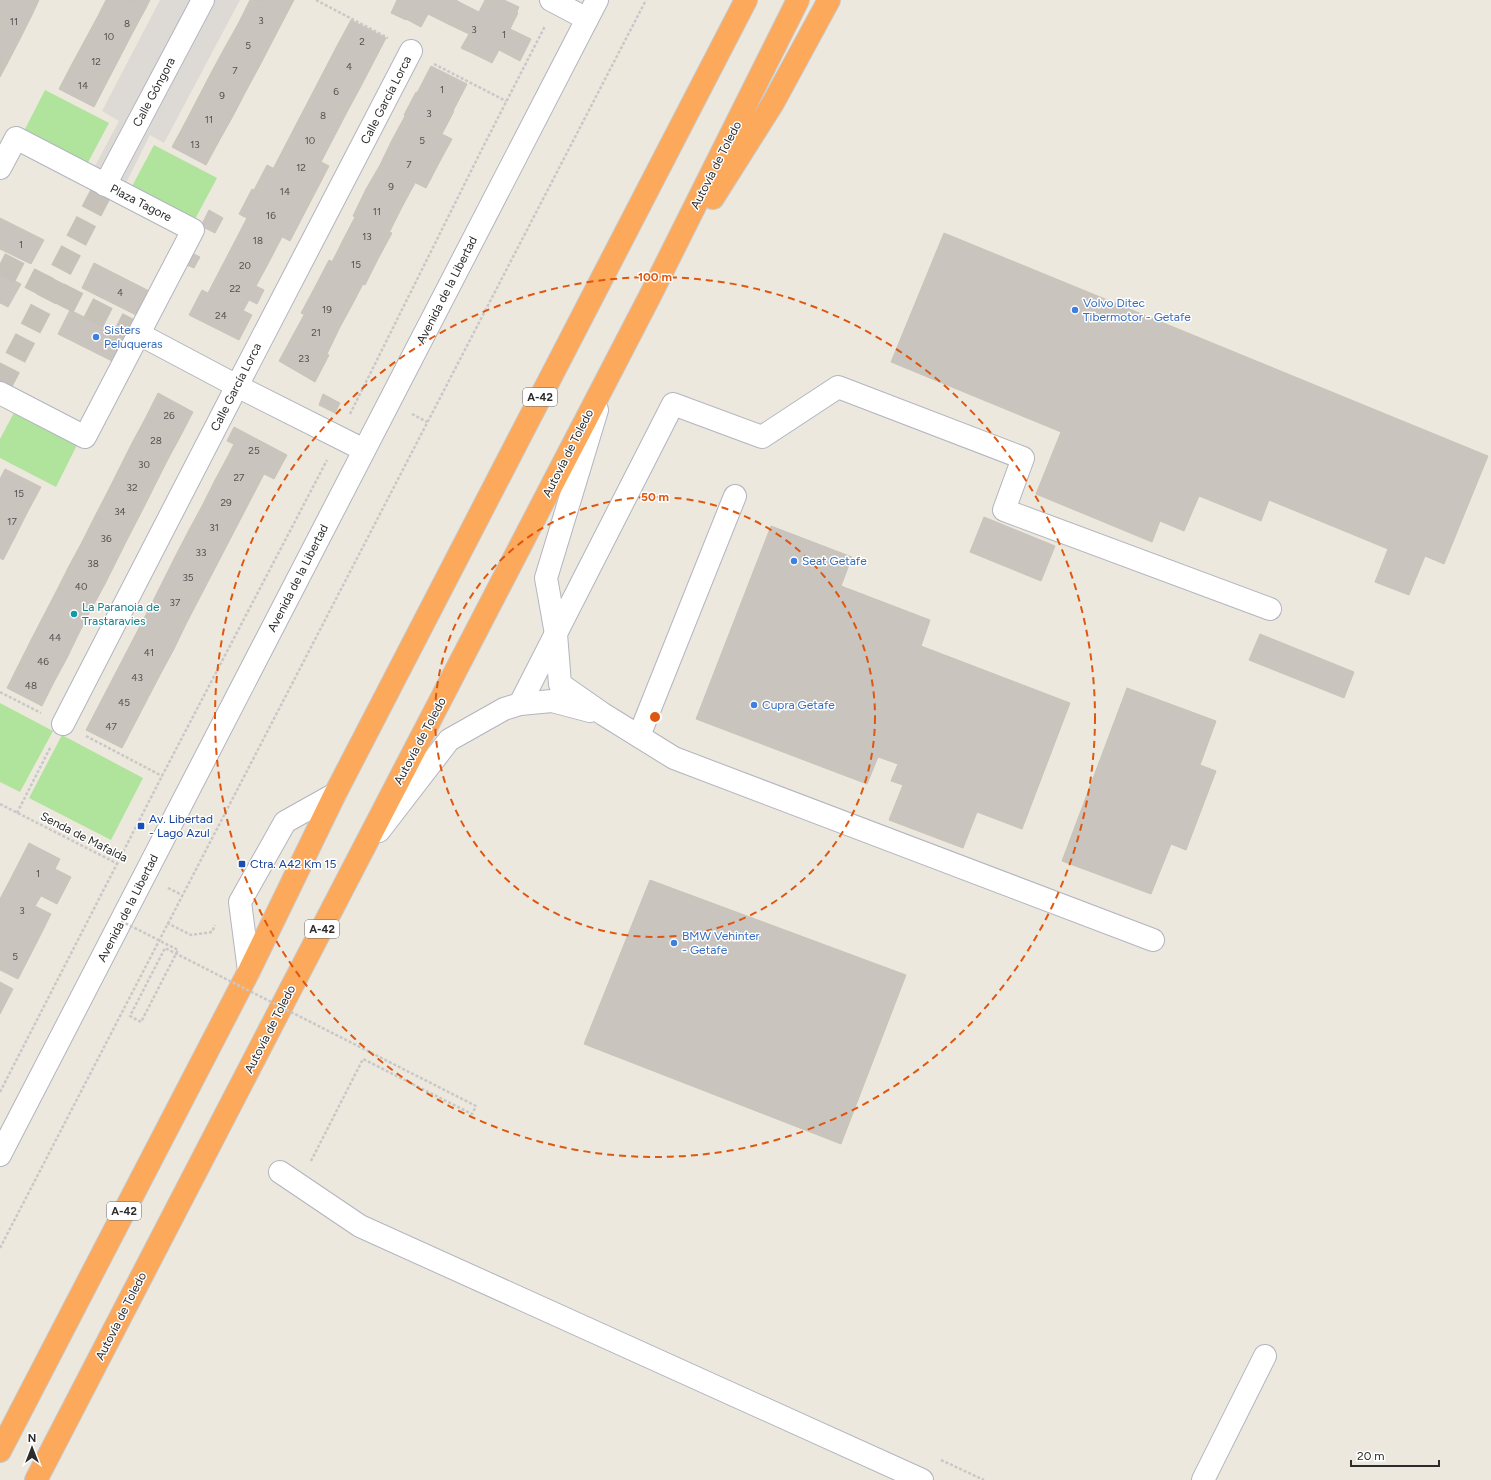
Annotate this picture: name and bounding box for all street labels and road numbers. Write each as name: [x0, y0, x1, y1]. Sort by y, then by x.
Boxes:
street label: Calle García Lorca: [358, 54, 414, 146]
street label: Calle Góngora: [130, 55, 178, 129]
street label: Autovía de Toledo: [688, 119, 744, 211]
street label: Plaza Tagore: [108, 181, 175, 225]
street label: Avenida de la Libertad: [414, 234, 480, 346]
street label: Calle García Lorca: [208, 341, 264, 433]
road number: A-42: [523, 388, 557, 406]
street label: Autovía de Toledo: [540, 407, 596, 499]
street label: Avenida de la Libertad: [265, 522, 331, 634]
street label: Autovía de Toledo: [391, 695, 449, 787]
street label: Senda de Mafalda: [38, 809, 130, 865]
street label: Avenida de la Libertad: [95, 852, 161, 964]
road number: A-42: [305, 920, 339, 938]
street label: Autovía de Toledo: [242, 983, 298, 1075]
road number: A-42: [107, 1202, 141, 1220]
street label: Autovía de Toledo: [93, 1270, 149, 1362]

